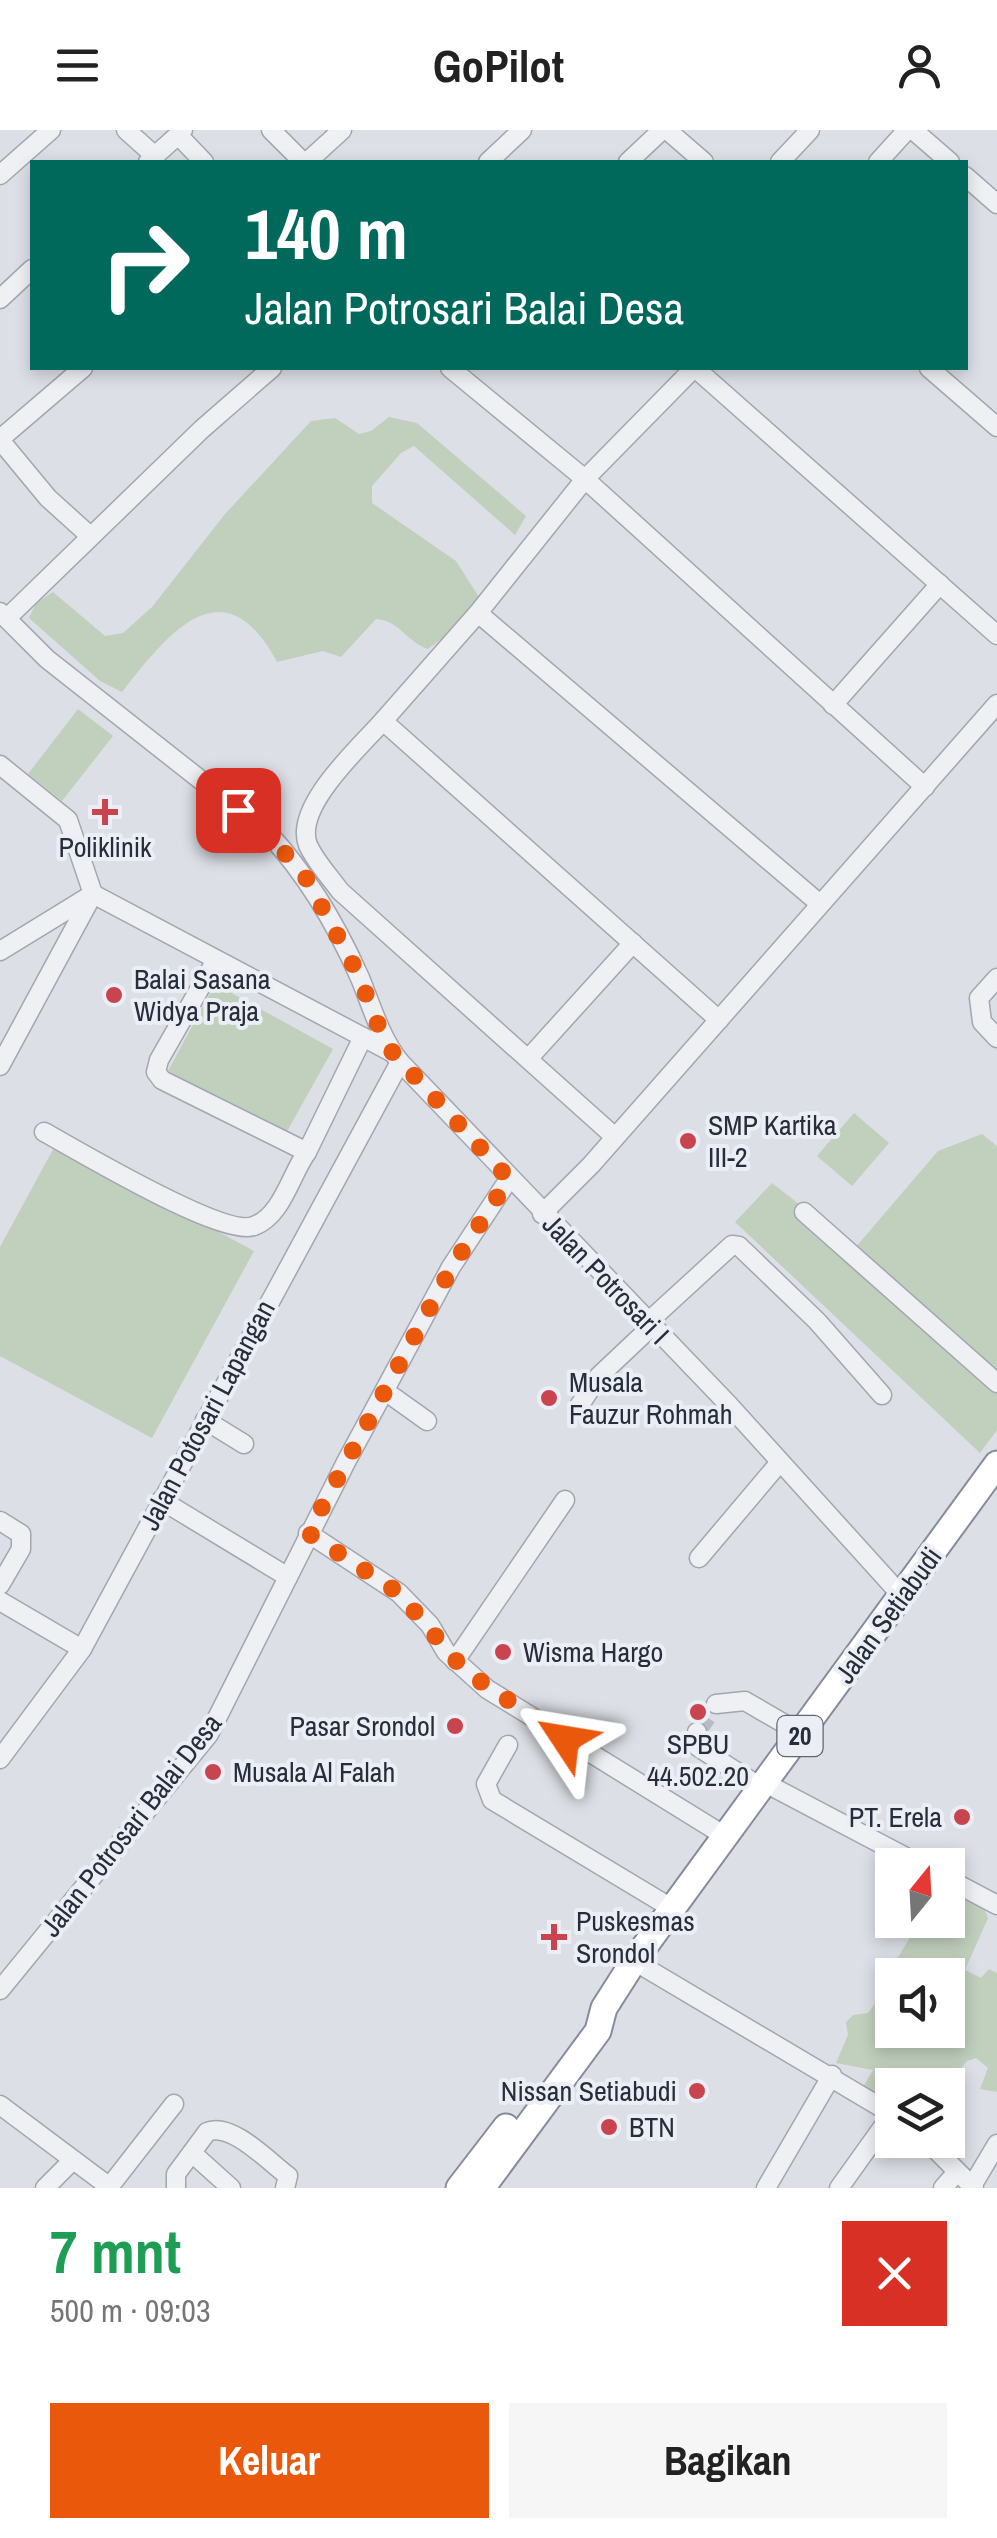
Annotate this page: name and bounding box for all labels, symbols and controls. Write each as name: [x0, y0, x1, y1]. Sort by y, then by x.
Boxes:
text: GoPilot: [433, 35, 564, 96]
icon: menu: [50, 38, 105, 93]
icon: person: [892, 38, 947, 93]
text: 140 m: [245, 187, 408, 281]
icon: right: [80, 200, 210, 330]
text: Jalan Potrosari Balai Desa: [245, 277, 684, 338]
pin: [196, 768, 281, 853]
icon: arrive: [211, 783, 266, 838]
marker: Poliklinik: [92, 799, 118, 825]
place label: Poliklinik: [58, 828, 152, 866]
place label: Balai Sasana Widya Praja: [134, 960, 271, 1030]
marker: Balai Sasana Widya Praja: [103, 984, 125, 1006]
place label: SMP Kartika III-2: [708, 1106, 837, 1176]
marker: SMP Kartika III-2: [677, 1130, 699, 1152]
street label: Jalan Potrosari I: [534, 1206, 678, 1352]
street label: Jalan Potosari Lapangan: [130, 1293, 284, 1537]
place label: Musala Fauzur Rohmah: [569, 1363, 733, 1433]
marker: Musala Fauzur Rohmah: [538, 1387, 560, 1409]
street label: Jalan Setiabudi: [826, 1539, 950, 1691]
place label: Wisma Hargo: [523, 1633, 663, 1671]
marker: Wisma Hargo: [492, 1641, 514, 1663]
position arrow: [513, 1687, 617, 1791]
marker: SPBU 44.502.20: [687, 1701, 709, 1723]
street label: Jalan Potrosari Balai Desa: [32, 1706, 230, 1944]
place label: Pasar Srondol: [290, 1707, 435, 1745]
marker: Pasar Srondol: [444, 1715, 466, 1737]
road number: 20: [778, 1716, 822, 1756]
place label: SPBU 44.502.20: [647, 1725, 749, 1795]
place label: Musala Al Falah: [233, 1753, 395, 1791]
marker: Musala Al Falah: [202, 1761, 224, 1783]
place label: PT. Erela: [849, 1798, 942, 1836]
marker: PT. Erela: [951, 1806, 973, 1828]
north arrow: [875, 1848, 965, 1938]
map controls: [875, 1848, 965, 2158]
place label: Puskesmas Srondol: [576, 1902, 695, 1972]
marker: Puskesmas Srondol: [541, 1924, 567, 1950]
button: sound: [875, 1958, 965, 2048]
button: layers: [875, 2068, 965, 2158]
place label: Nissan Setiabudi: [501, 2072, 677, 2110]
marker: Nissan Setiabudi: [686, 2080, 708, 2102]
place label: BTN: [629, 2108, 675, 2146]
marker: BTN: [598, 2116, 620, 2138]
text: 7 mnt: [50, 2211, 181, 2292]
button: close: [842, 2221, 947, 2326]
text: 500 m · 09:03: [50, 2289, 210, 2332]
button: Keluar: [50, 2403, 489, 2518]
button: Bagikan: [509, 2403, 947, 2518]

